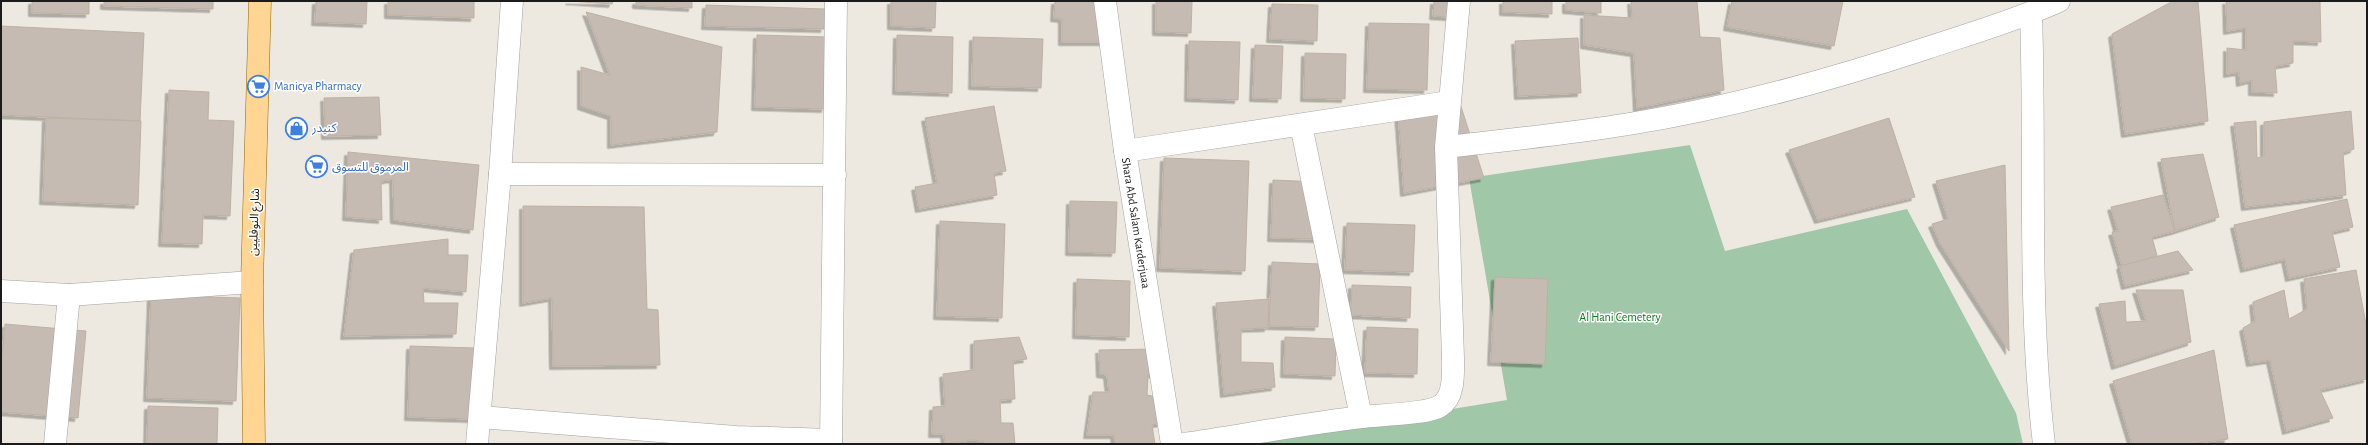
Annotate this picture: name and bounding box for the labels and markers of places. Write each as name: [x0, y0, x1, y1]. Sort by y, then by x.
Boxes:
supermarket icon: Manicya Pharmacy: [246, 73, 272, 99]
place label: Manicya Pharmacy: [274, 80, 362, 93]
shop icon: كنيدر: [283, 115, 309, 141]
place label: كنيدر: [311, 122, 337, 135]
supermarket icon: المرموق للتسوق: [304, 154, 330, 180]
place label: المرموق للتسوق: [332, 161, 409, 174]

